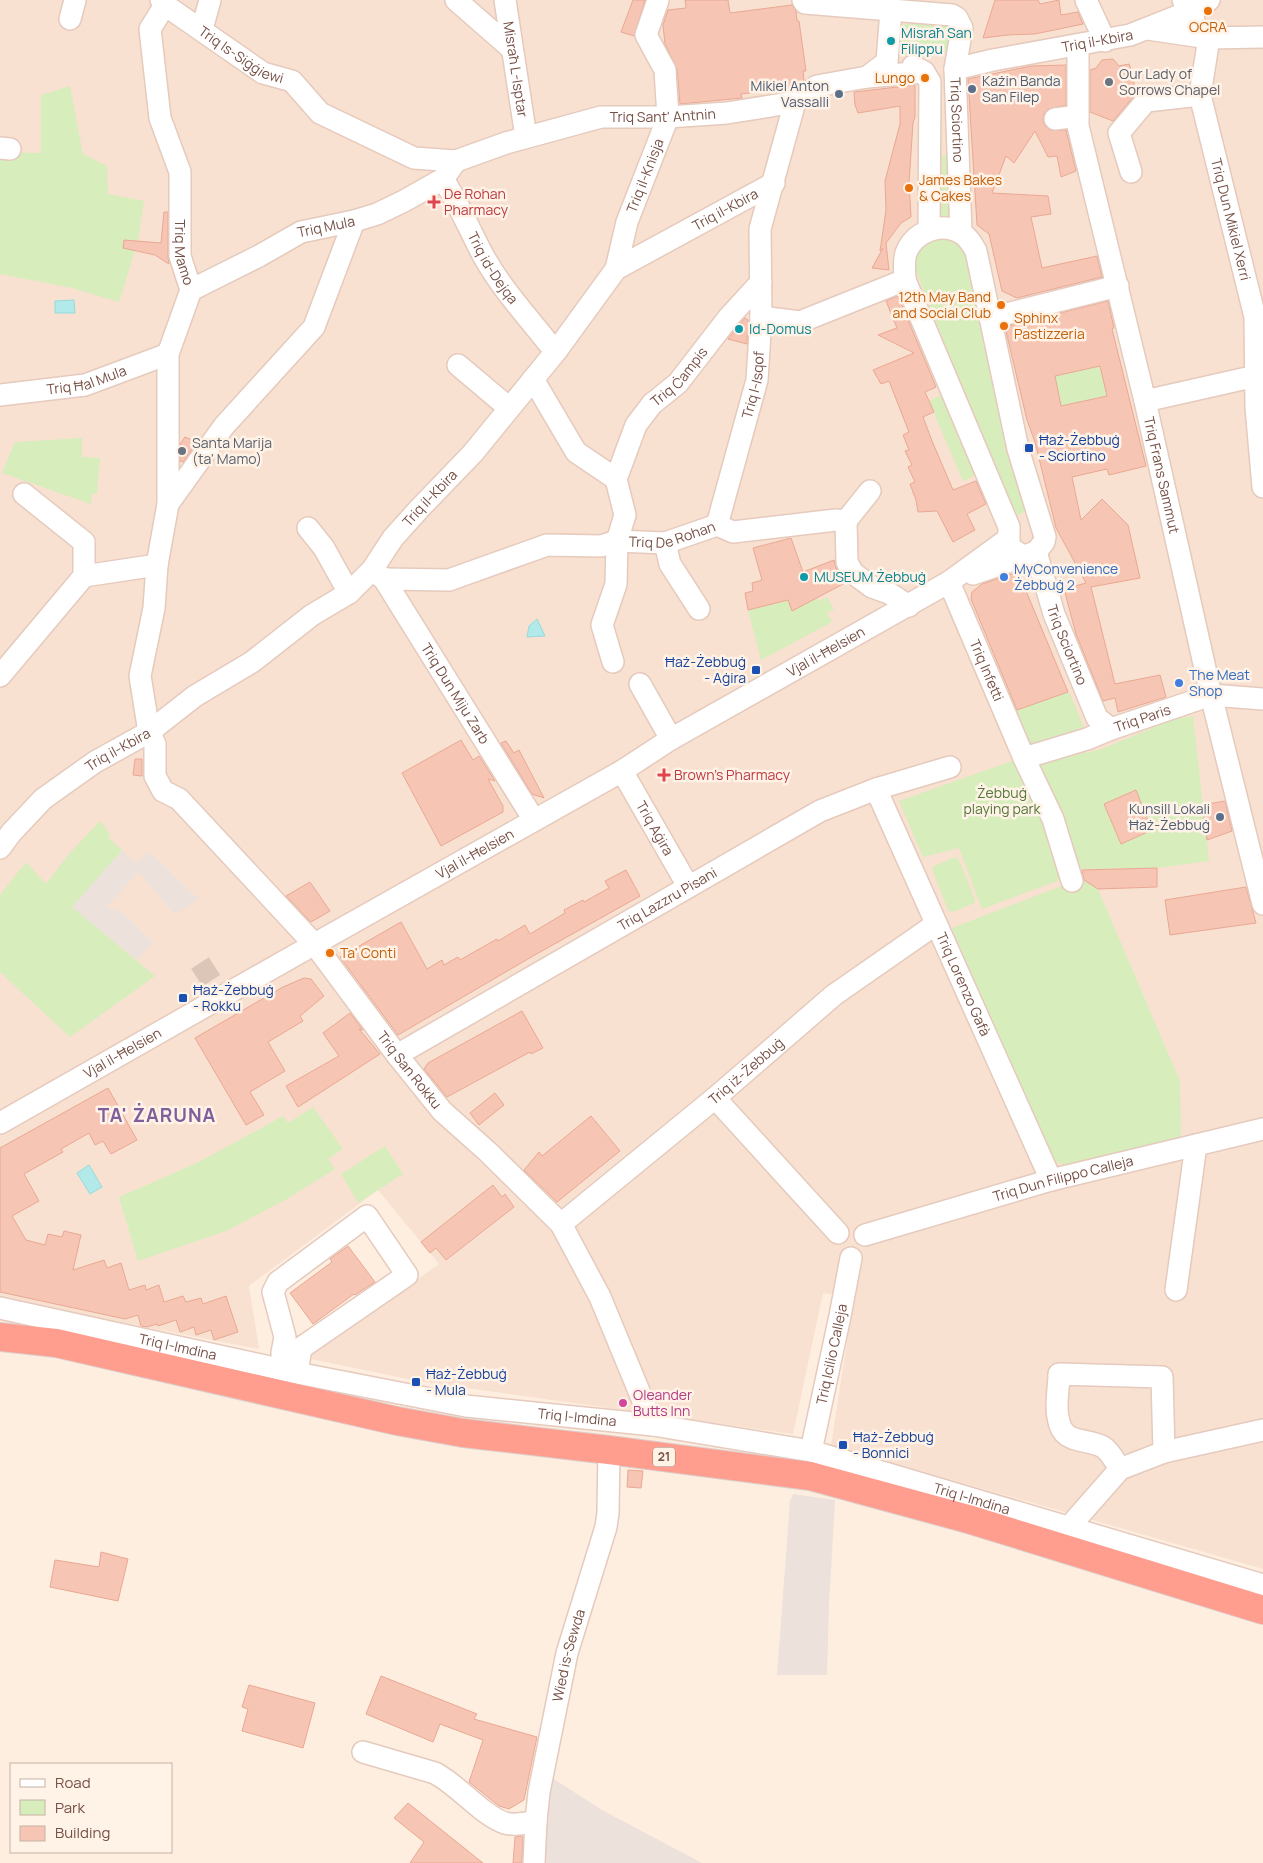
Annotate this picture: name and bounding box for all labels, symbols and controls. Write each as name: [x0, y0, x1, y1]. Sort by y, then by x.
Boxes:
marker: OCRA: [1202, 5, 1214, 17]
place label: OCRA: [1189, 17, 1227, 36]
street label: Misraħ L-Isptar: [499, 20, 533, 118]
street label: Triq Is-Siġġiewi: [195, 21, 286, 87]
place label: Misraħ San Filippu: [901, 23, 972, 58]
street label: Triq il-Kbira: [1060, 25, 1134, 56]
marker: Misraħ San Filippu: [885, 35, 897, 47]
place label: Our Lady of Sorrows Chapel: [1119, 64, 1220, 99]
place label: Lungo: [875, 68, 915, 87]
place label: Każin Banda San Filep: [982, 71, 1061, 106]
marker: Lungo: [919, 72, 931, 84]
place label: Mikiel Anton Vassalli: [750, 76, 829, 111]
marker: Our Lady of Sorrows Chapel: [1103, 76, 1115, 88]
street label: Triq Sciortino: [946, 77, 968, 163]
marker: Każin Banda San Filep: [966, 83, 978, 95]
marker: Mikiel Anton Vassalli: [833, 88, 845, 100]
street label: Triq Sant' Antnin: [610, 104, 716, 126]
street label: Triq il-Knisja: [622, 136, 668, 215]
street label: Triq Dun Mikiel Xerri: [1207, 156, 1256, 283]
place label: James Bakes & Cakes: [919, 170, 1002, 205]
marker: James Bakes & Cakes: [903, 182, 915, 194]
place label: De Rohan Pharmacy: [444, 184, 509, 219]
street label: Triq il-Kbira: [689, 184, 761, 235]
marker: De Rohan Pharmacy: [428, 196, 440, 208]
street label: Triq Mula: [296, 211, 356, 242]
street label: Triq Mamo: [171, 219, 199, 287]
street label: Triq id-Dejqa: [464, 228, 523, 308]
place label: 12th May Band and Social Club: [892, 287, 991, 322]
marker: 12th May Band and Social Club: [995, 299, 1007, 311]
place label: Sphinx Pastizzeria: [1014, 308, 1085, 343]
place label: Id-Domus: [749, 319, 812, 338]
marker: Sphinx Pastizzeria: [998, 320, 1010, 332]
marker: Id-Domus: [733, 323, 745, 335]
street label: Triq Ċampis: [646, 343, 712, 410]
street label: Triq l-Isqof: [737, 351, 768, 421]
street label: Triq Ħal Mula: [45, 360, 129, 398]
street label: Triq Frans Sammut: [1140, 415, 1185, 536]
place label: Ħaż-Żebbuġ - Sciortino: [1039, 430, 1120, 465]
place label: Santa Marija (ta' Mamo): [192, 433, 272, 468]
marker: Ħaż-Żebbuġ - Sciortino: [1023, 442, 1035, 454]
marker: Santa Marija (ta' Mamo): [176, 445, 188, 457]
street label: Triq il-Kbira: [398, 465, 461, 530]
street label: Triq De Rohan: [628, 516, 718, 552]
place label: MyConvenience Żebbuġ 2: [1014, 559, 1118, 594]
place label: MUSEUM Żebbuġ: [814, 567, 926, 586]
marker: MUSEUM Żebbuġ: [798, 571, 810, 583]
marker: MyConvenience Żebbuġ 2: [998, 571, 1010, 583]
street label: Triq Sciortino: [1043, 602, 1092, 688]
street label: Vjal il-Ħelsien: [783, 622, 868, 681]
street label: Triq Infetti: [966, 636, 1009, 704]
street label: Triq Dun Miju Zarb: [417, 639, 494, 747]
place label: Ħaż-Żebbuġ - Aġira: [665, 652, 746, 687]
marker: Ħaż-Żebbuġ - Aġira: [750, 664, 762, 676]
place label: The Meat Shop: [1189, 665, 1250, 700]
marker: The Meat Shop: [1173, 677, 1185, 689]
street label: Triq Paris: [1111, 699, 1173, 736]
street label: Triq il-Kbira: [81, 723, 153, 775]
place label: Brown’s Pharmacy: [674, 765, 791, 784]
marker: Brown’s Pharmacy: [658, 769, 670, 781]
park label: Żebbuġ playing park: [963, 783, 1042, 818]
street label: Triq Aġira: [632, 797, 678, 859]
place label: Kunsill Lokali Ħaż-Żebbuġ: [1129, 799, 1210, 834]
marker: Kunsill Lokali Ħaż-Żebbuġ: [1214, 811, 1226, 823]
street label: Vjal il-Ħelsien: [432, 824, 517, 883]
street label: Triq Lazzru Pisani: [614, 863, 720, 935]
street label: Triq Lorenzo Gafà: [932, 929, 995, 1039]
place label: Ta' Conti: [340, 943, 396, 962]
marker: Ta' Conti: [324, 947, 336, 959]
place label: Ħaż-Żebbuġ - Rokku: [193, 980, 274, 1015]
marker: Ħaż-Żebbuġ - Rokku: [177, 992, 189, 1004]
street label: Vjal il-Ħelsien: [80, 1023, 164, 1082]
street label: Triq San Rokku: [373, 1027, 446, 1113]
street label: Triq iż-Żebbuġ: [704, 1033, 787, 1109]
district label: TA' ŻARUNA: [98, 1102, 216, 1128]
street label: Triq Dun Filippo Calleja: [990, 1151, 1135, 1206]
street label: Triq Icilio Calleja: [811, 1302, 851, 1406]
street label: Triq l-Imdina: [137, 1329, 219, 1364]
place label: Ħaż-Żebbuġ - Mula: [426, 1364, 507, 1399]
marker: Ħaż-Żebbuġ - Mula: [410, 1376, 422, 1388]
place label: Oleander Butts Inn: [633, 1385, 692, 1420]
marker: Oleander Butts Inn: [617, 1397, 629, 1409]
street label: Triq l-Imdina: [537, 1403, 618, 1430]
place label: Ħaż-Żebbuġ - Bonnici: [853, 1427, 934, 1462]
marker: Ħaż-Żebbuġ - Bonnici: [837, 1439, 849, 1451]
road number: 21: [653, 1448, 675, 1466]
street label: Triq l-Imdina: [931, 1478, 1013, 1519]
street label: Wied is-Sewda: [547, 1607, 589, 1703]
legend: [10, 1763, 172, 1853]
text: Road: [55, 1772, 91, 1793]
text: Park: [55, 1797, 85, 1818]
text: Building: [55, 1822, 110, 1843]

